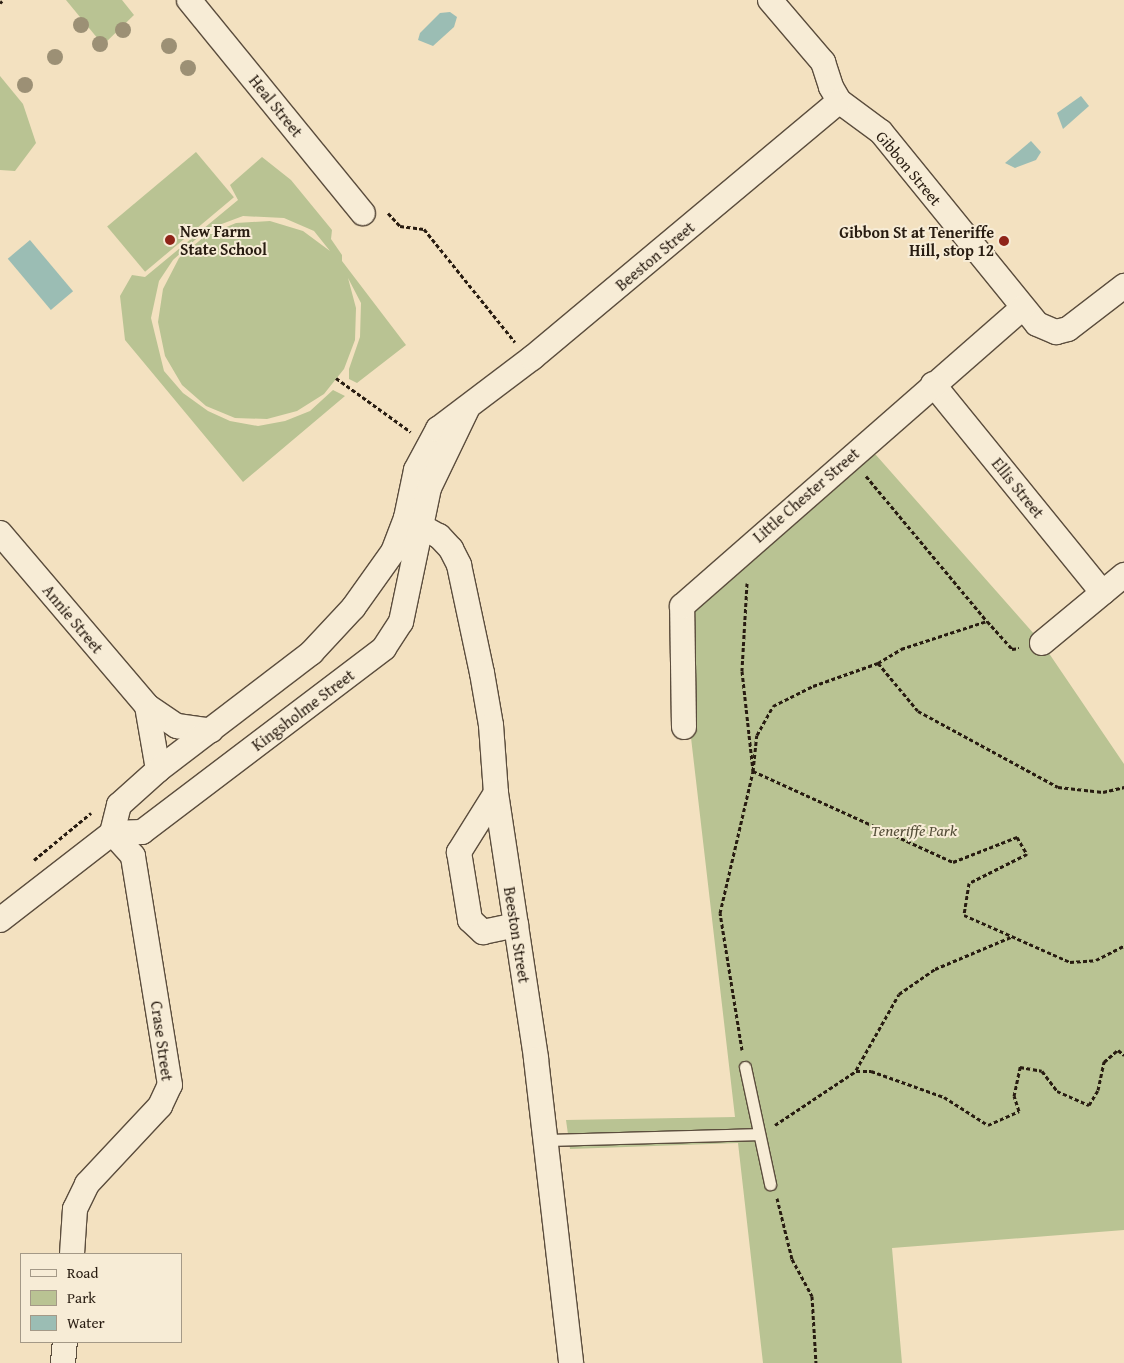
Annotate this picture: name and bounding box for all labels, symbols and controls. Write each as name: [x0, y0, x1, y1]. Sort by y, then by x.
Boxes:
street label: Heal Street: [245, 71, 307, 141]
street label: Gibbon Street: [872, 127, 946, 209]
street label: Beeston Street: [612, 217, 698, 295]
place label: New Farm State School: [180, 221, 267, 259]
place label: Gibbon St at Teneriffe Hill, stop 12: [839, 222, 994, 260]
marker: New Farm State School: [164, 234, 176, 246]
marker: Gibbon St at Teneriffe Hill, stop 12: [998, 235, 1010, 247]
street label: Little Chester Street: [749, 444, 863, 546]
street label: Ellis Street: [988, 454, 1048, 522]
street label: Annie Street: [39, 581, 107, 657]
street label: Kingsholme Street: [248, 665, 358, 755]
park label: Teneriffe Park: [871, 820, 957, 840]
street label: Beeston Street: [500, 885, 534, 985]
street label: Crase Street: [147, 1000, 177, 1082]
legend: [20, 1253, 182, 1343]
text: Road: [67, 1262, 98, 1283]
text: Park: [67, 1287, 96, 1308]
text: Water: [67, 1312, 105, 1333]

